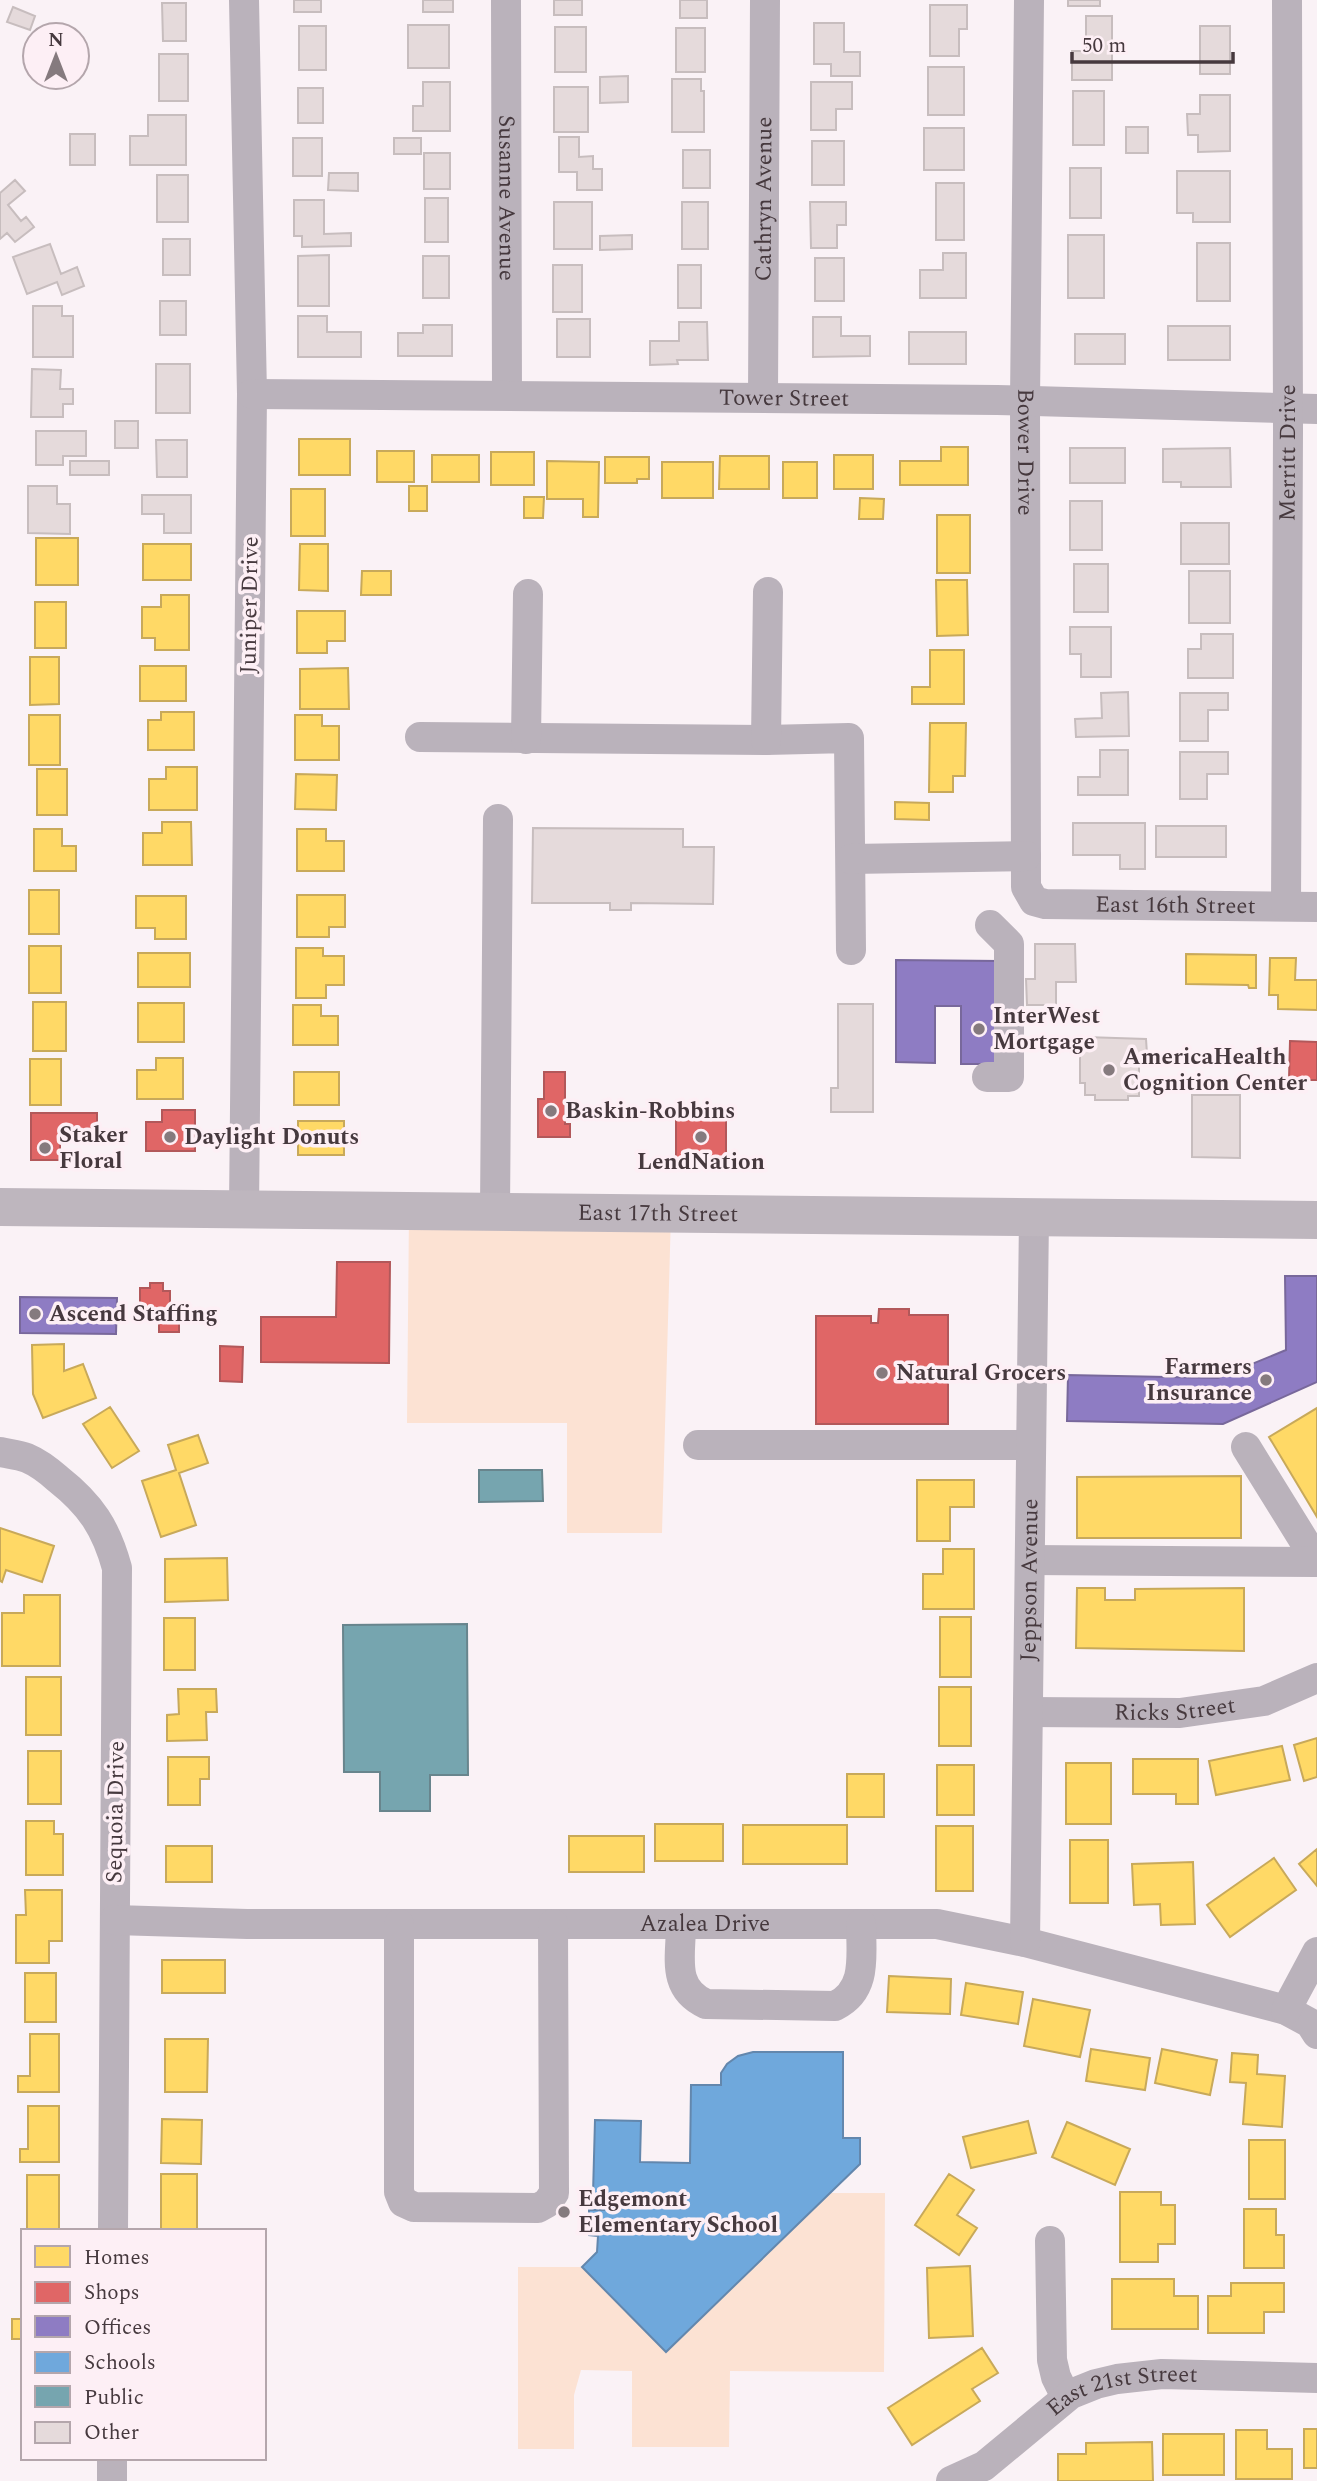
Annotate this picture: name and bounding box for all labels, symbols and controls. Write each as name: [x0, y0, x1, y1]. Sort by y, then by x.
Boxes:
north arrow: [21, 21, 91, 91]
scale bar: [1072, 21, 1233, 65]
text: N: [48, 26, 64, 55]
text: 50 m: [1082, 30, 1126, 62]
street label: Susanne Avenue: [489, 115, 524, 281]
street label: Cathryn Avenue: [746, 117, 782, 281]
street label: Tower Street: [719, 380, 849, 416]
street label: Merritt Drive: [1270, 384, 1306, 522]
street label: Bower Drive: [1007, 388, 1043, 516]
street label: Juniper Drive: [231, 536, 269, 674]
street label: East 16th Street: [1095, 887, 1256, 924]
place label: InterWest Mortgage: [993, 999, 1100, 1060]
marker: InterWest Mortgage: [971, 1021, 987, 1037]
place label: AmericaHealth Cognition Center: [1123, 1040, 1307, 1101]
marker: AmericaHealth Cognition Center: [1101, 1062, 1117, 1078]
place label: Baskin-Robbins: [565, 1094, 735, 1129]
marker: Baskin-Robbins: [543, 1103, 559, 1119]
place label: Staker Floral: [59, 1118, 128, 1179]
place label: Daylight Donuts: [184, 1120, 359, 1155]
marker: Daylight Donuts: [162, 1129, 178, 1145]
marker: LendNation: [693, 1129, 709, 1145]
marker: Staker Floral: [37, 1140, 53, 1156]
place label: LendNation: [637, 1145, 765, 1180]
street label: East 17th Street: [578, 1195, 738, 1232]
place label: Ascend Staffing: [49, 1297, 218, 1332]
marker: Ascend Staffing: [27, 1306, 43, 1322]
place label: Farmers Insurance: [1146, 1350, 1252, 1411]
place label: Natural Grocers: [896, 1356, 1066, 1391]
marker: Natural Grocers: [874, 1365, 890, 1381]
marker: Farmers Insurance: [1258, 1372, 1274, 1388]
street label: Jeppson Avenue: [1011, 1498, 1048, 1662]
street label: Ricks Street: [1114, 1688, 1238, 1731]
street label: Sequoia Drive: [97, 1740, 135, 1884]
street label: Azalea Drive: [640, 1907, 770, 1942]
place label: Edgemont Elementary School: [578, 2182, 778, 2243]
marker: Edgemont Elementary School: [556, 2204, 572, 2220]
legend: [21, 2229, 266, 2460]
text: Homes: [84, 2242, 150, 2274]
text: Shops: [84, 2277, 140, 2309]
text: Offices: [84, 2312, 151, 2344]
text: Schools: [84, 2347, 156, 2379]
street label: East 21st Street: [1039, 2356, 1198, 2425]
text: Public: [84, 2382, 144, 2414]
text: Other: [84, 2417, 139, 2449]

